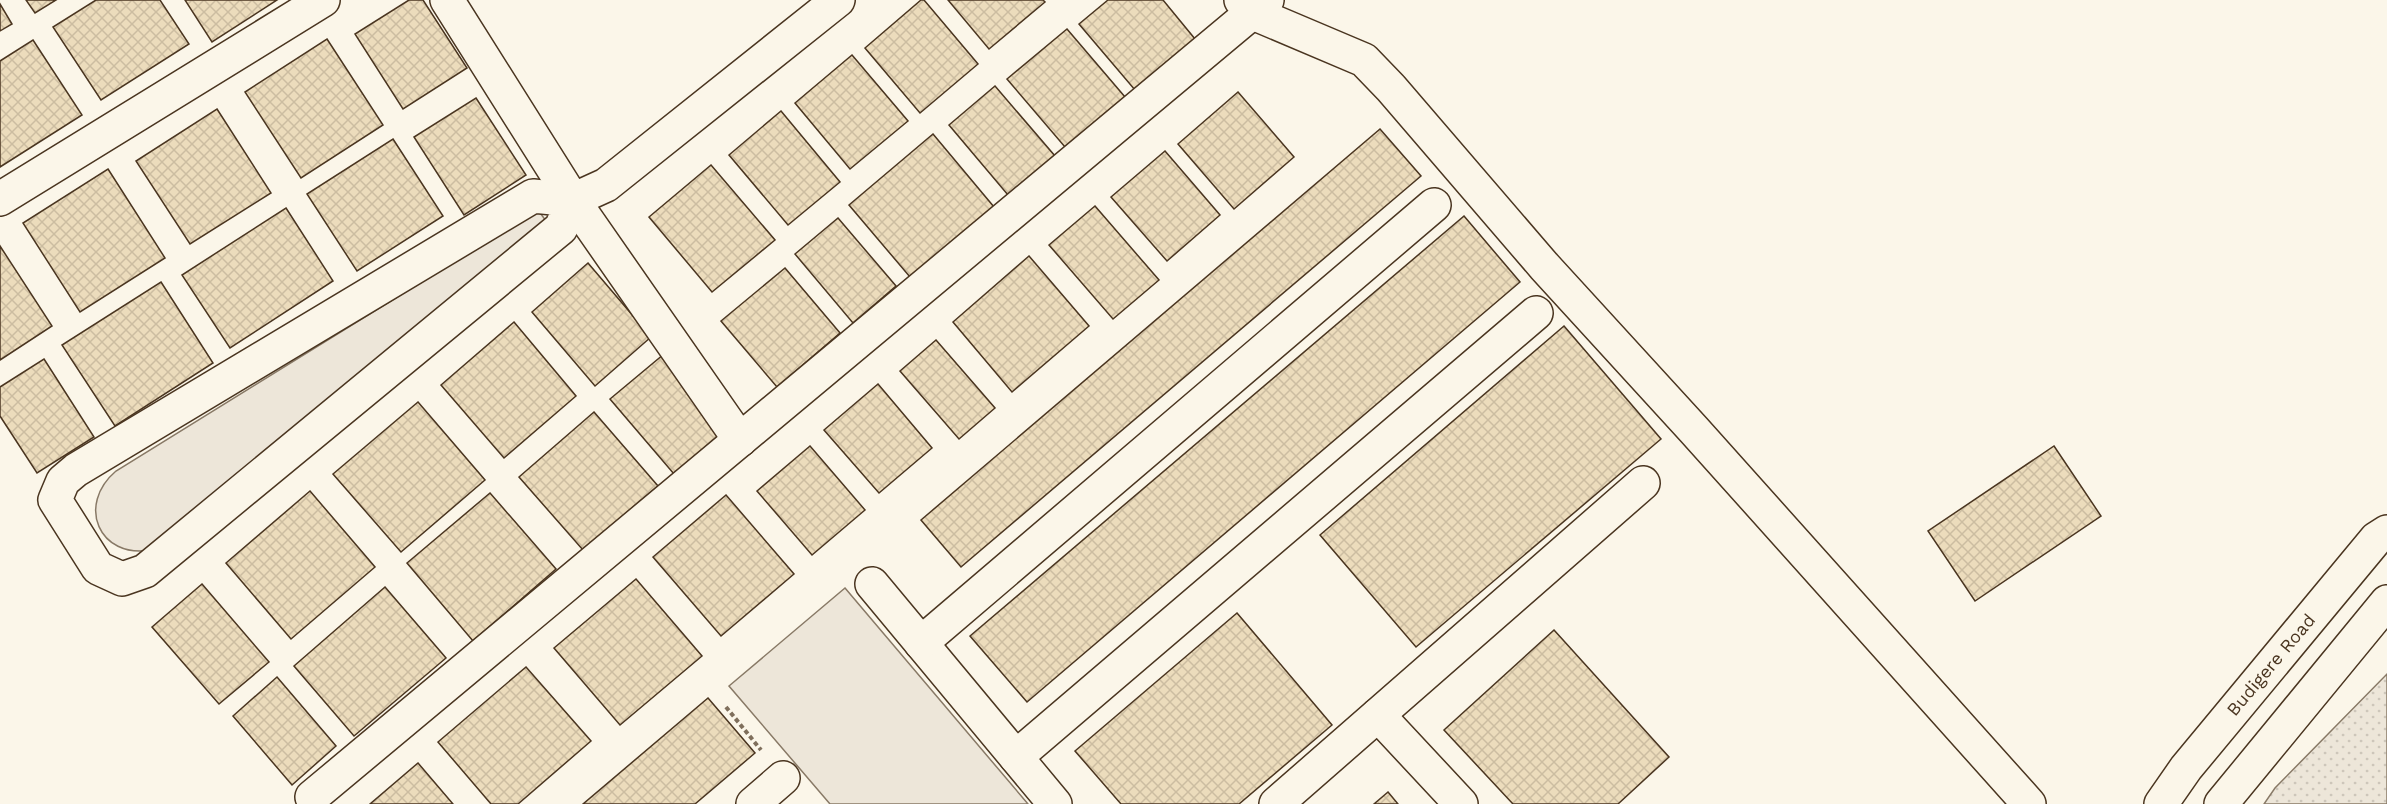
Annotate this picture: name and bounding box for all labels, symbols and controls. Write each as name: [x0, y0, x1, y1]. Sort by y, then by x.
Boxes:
street label: Budigere Road: [2222, 610, 2319, 720]

